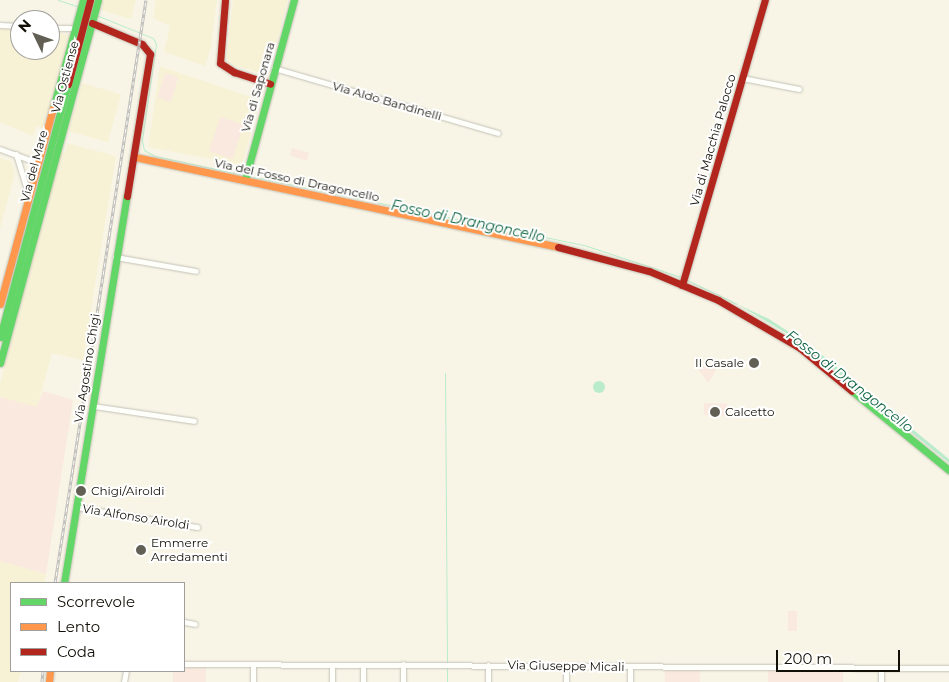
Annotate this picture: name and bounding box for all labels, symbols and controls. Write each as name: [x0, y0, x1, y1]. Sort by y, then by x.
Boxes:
north arrow: [10, 10, 60, 60]
text: N: [14, 15, 35, 36]
street label: Via Ostiense: [48, 39, 82, 115]
street label: Via di Saponara: [238, 40, 278, 134]
street label: Via di Macchia Palocco: [687, 72, 739, 208]
street label: Via Aldo Bandinelli: [331, 79, 443, 123]
street label: Via del Mare: [17, 128, 51, 204]
street label: Via del Fosso di Dragoncello: [213, 155, 381, 205]
water label: Fosso di Drangoncello: [390, 196, 546, 246]
street label: Via Agostino Chigi: [71, 313, 103, 423]
water label: Fosso di Drangoncello: [783, 326, 917, 436]
place label: Il Casale: [695, 356, 744, 370]
marker: Il Casale: [748, 357, 760, 369]
place label: Calcetto: [725, 405, 774, 419]
marker: Calcetto: [709, 406, 721, 418]
place label: Chigi/Airoldi: [91, 484, 164, 498]
marker: Chigi/Airoldi: [75, 485, 87, 497]
street label: Via Alfonso Airoldi: [81, 501, 191, 533]
place label: Emmerre Arredamenti: [151, 536, 228, 564]
marker: Emmerre Arredamenti: [135, 544, 147, 556]
legend: [10, 582, 185, 672]
text: Scorrevole: [57, 592, 135, 611]
text: Lento: [57, 617, 100, 636]
scale bar: [779, 640, 903, 672]
text: Coda: [57, 642, 96, 661]
text: 200 m: [784, 649, 832, 668]
street label: Via Giuseppe Micali: [507, 658, 625, 674]

